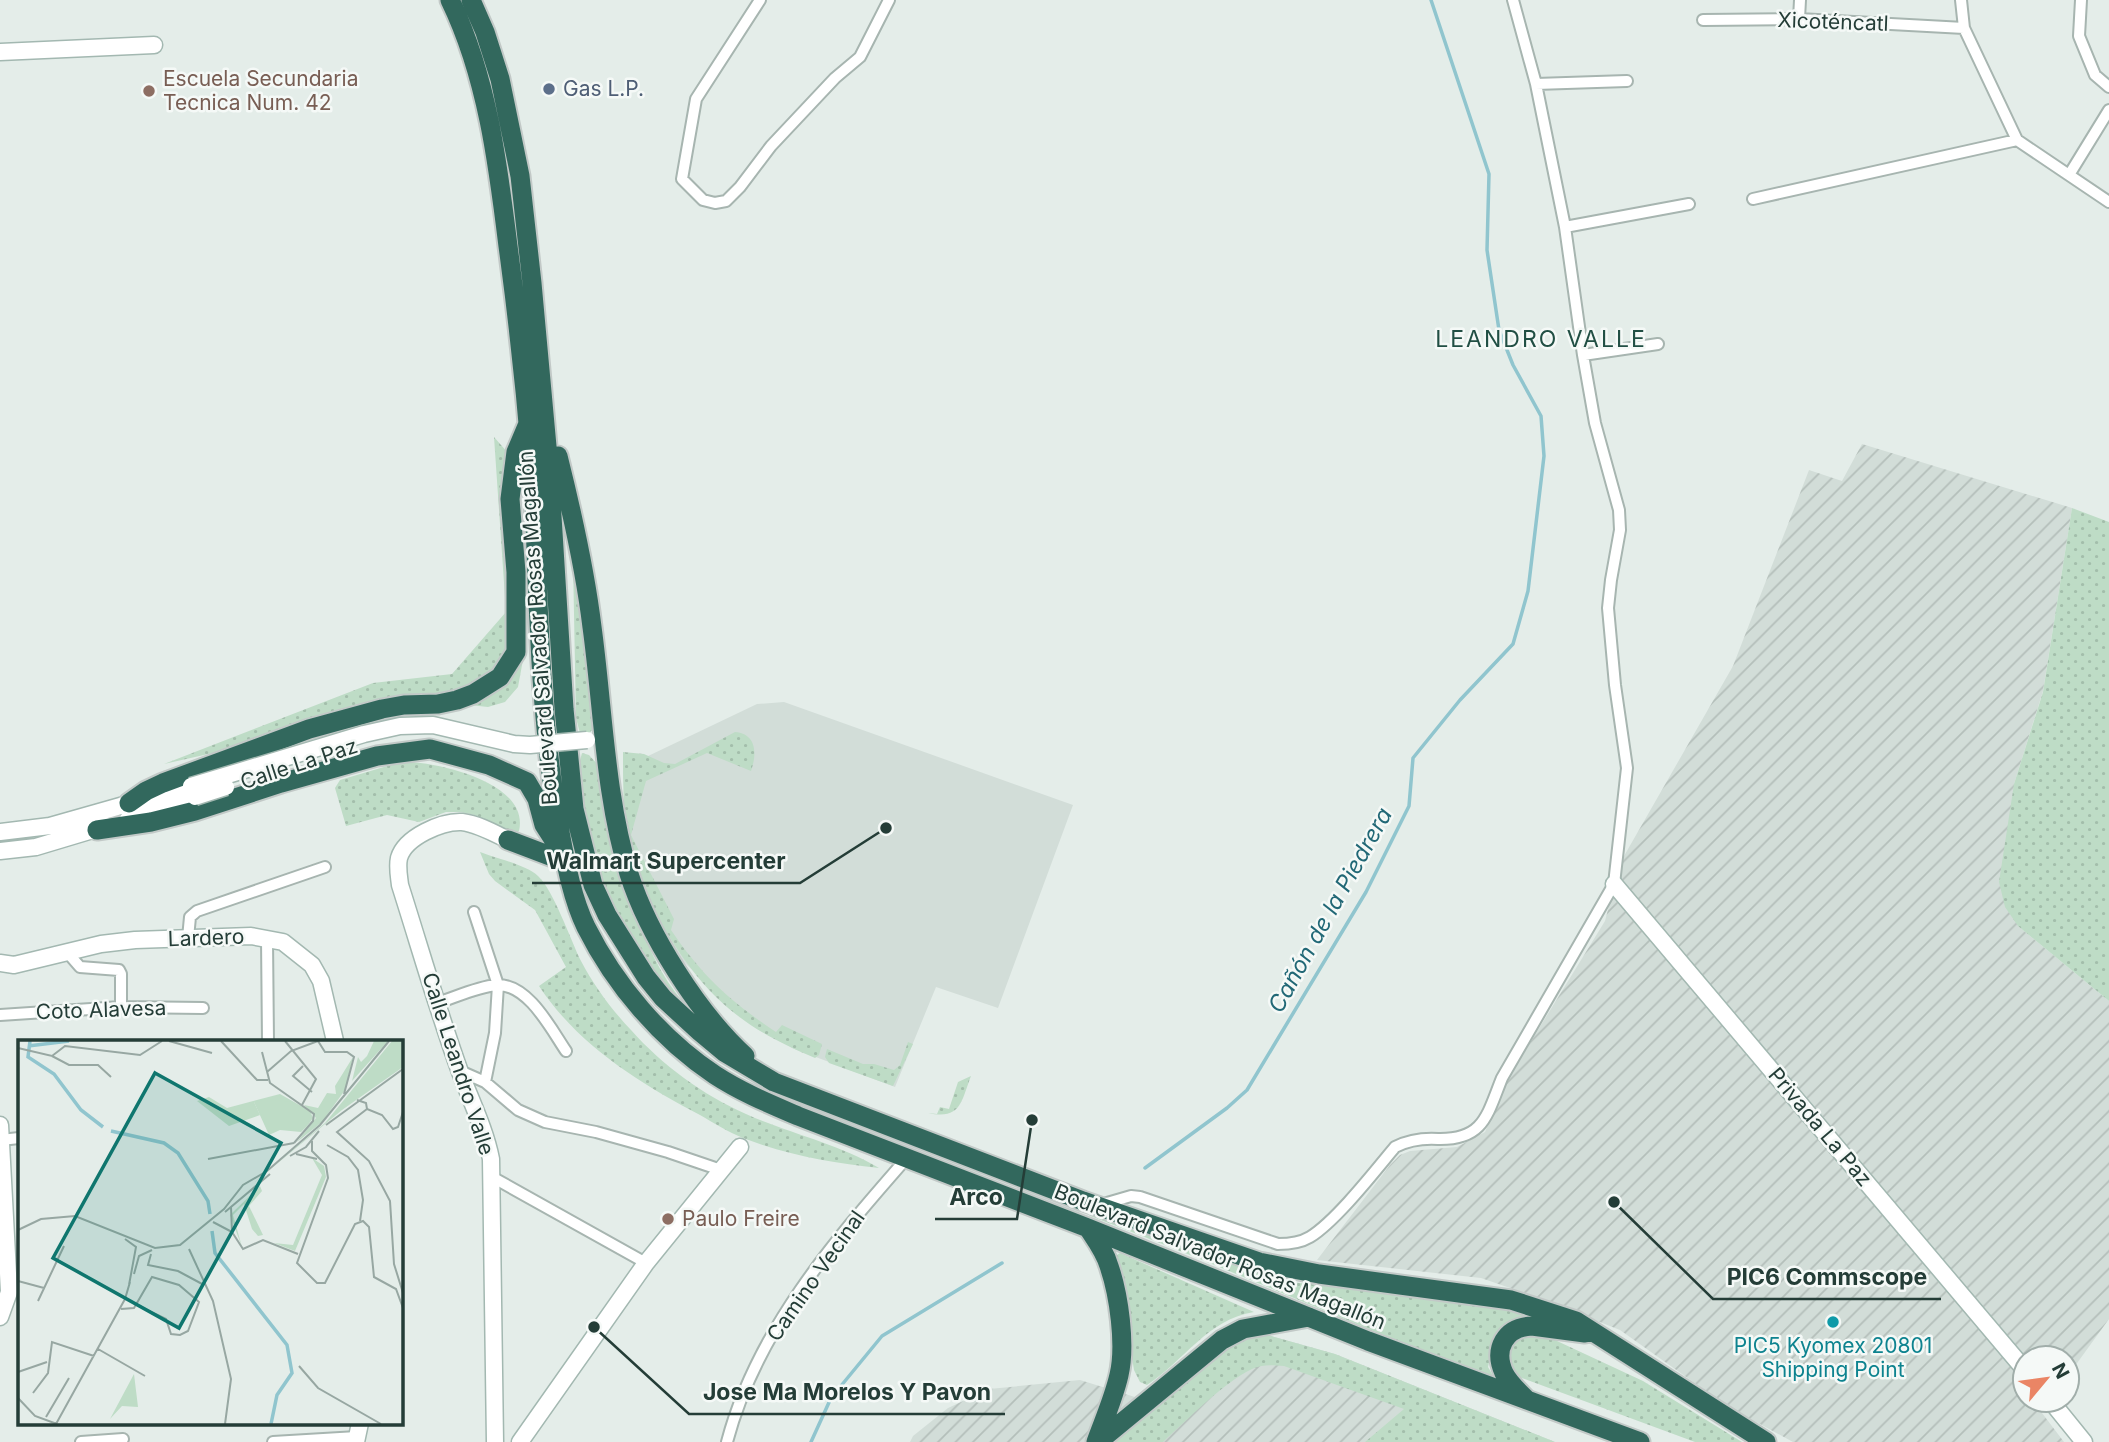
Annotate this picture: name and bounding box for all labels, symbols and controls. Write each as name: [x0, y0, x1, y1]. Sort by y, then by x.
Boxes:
street label: Xicoténcatl: [1777, 7, 1889, 36]
place label: Escuela Secundaria Tecnica Num. 42: [163, 66, 358, 115]
place label: Gas L.P.: [563, 76, 644, 101]
marker: Gas L.P.: [541, 81, 557, 97]
marker: Escuela Secundaria Tecnica Num. 42: [141, 83, 157, 99]
district label: LEANDRO VALLE: [1435, 325, 1647, 353]
street label: Boulevard Salvador Rosas Magallón: [513, 450, 562, 806]
street label: Calle La Paz: [237, 733, 361, 794]
water label: Cañón de la Piedrera: [1262, 803, 1398, 1017]
callout: Walmart Supercenter: [532, 839, 800, 883]
text: Walmart Supercenter: [546, 847, 786, 875]
street label: Lardero: [167, 924, 245, 951]
street label: Calle Leandro Valle: [417, 969, 500, 1158]
street label: Coto Alavesa: [35, 995, 167, 1024]
inset map: [18, 1040, 402, 1424]
street label: Privada La Paz: [1764, 1062, 1877, 1191]
callout: Arco: [935, 1175, 1017, 1219]
street label: Boulevard Salvador Rosas Magallón: [1051, 1178, 1389, 1335]
text: Arco: [949, 1183, 1003, 1211]
place label: Paulo Freire: [682, 1206, 800, 1231]
street label: Camino Vecinal: [761, 1206, 870, 1346]
marker: Paulo Freire: [660, 1211, 676, 1227]
callout: PIC6 Commscope: [1713, 1255, 1941, 1299]
text: PIC6 Commscope: [1727, 1263, 1927, 1291]
marker: PIC5 Kyomex 20801 Shipping Point: [1825, 1314, 1841, 1330]
place label: PIC5 Kyomex 20801 Shipping Point: [1734, 1333, 1932, 1382]
north arrow: [2011, 1344, 2081, 1414]
text: N: [2047, 1359, 2074, 1383]
callout: Jose Ma Morelos Y Pavon: [689, 1370, 1005, 1414]
text: Jose Ma Morelos Y Pavon: [703, 1378, 991, 1406]

